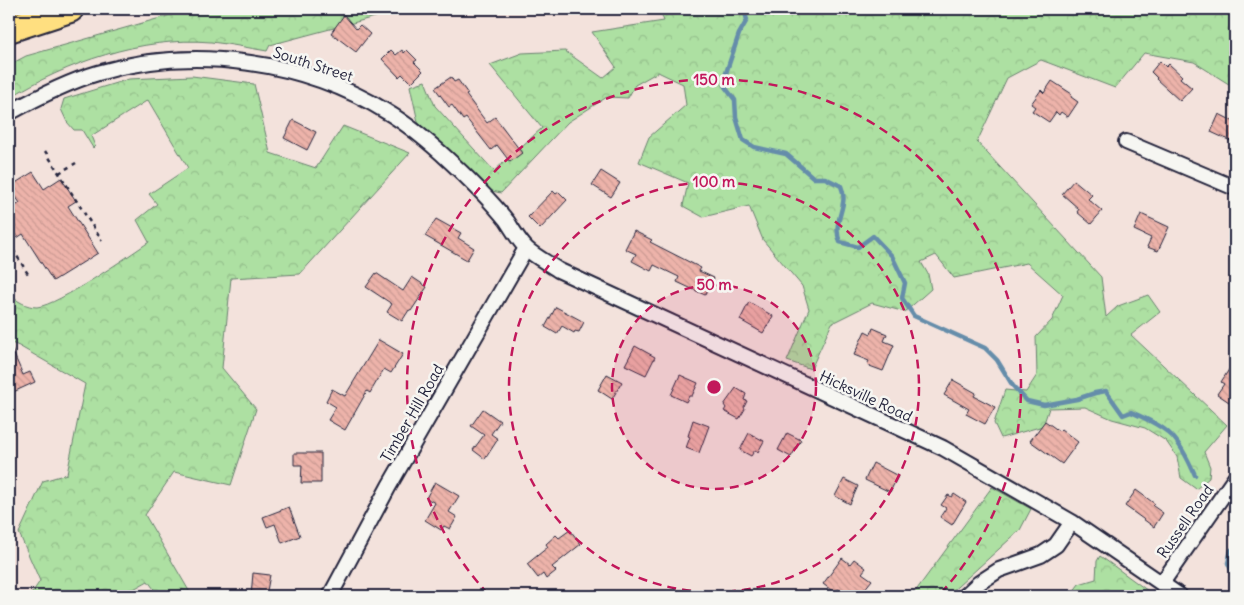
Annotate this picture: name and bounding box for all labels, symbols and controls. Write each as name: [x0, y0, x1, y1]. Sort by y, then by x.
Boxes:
street label: South Street: [271, 42, 355, 86]
text: 150 m: [693, 70, 735, 89]
text: 100 m: [693, 172, 735, 191]
text: 50 m: [696, 275, 732, 294]
street label: Timber Hill Road: [376, 360, 448, 465]
street label: Hicksville Road: [816, 366, 916, 426]
centre of rings: [705, 378, 723, 396]
street label: Russell Road: [1153, 480, 1217, 561]

